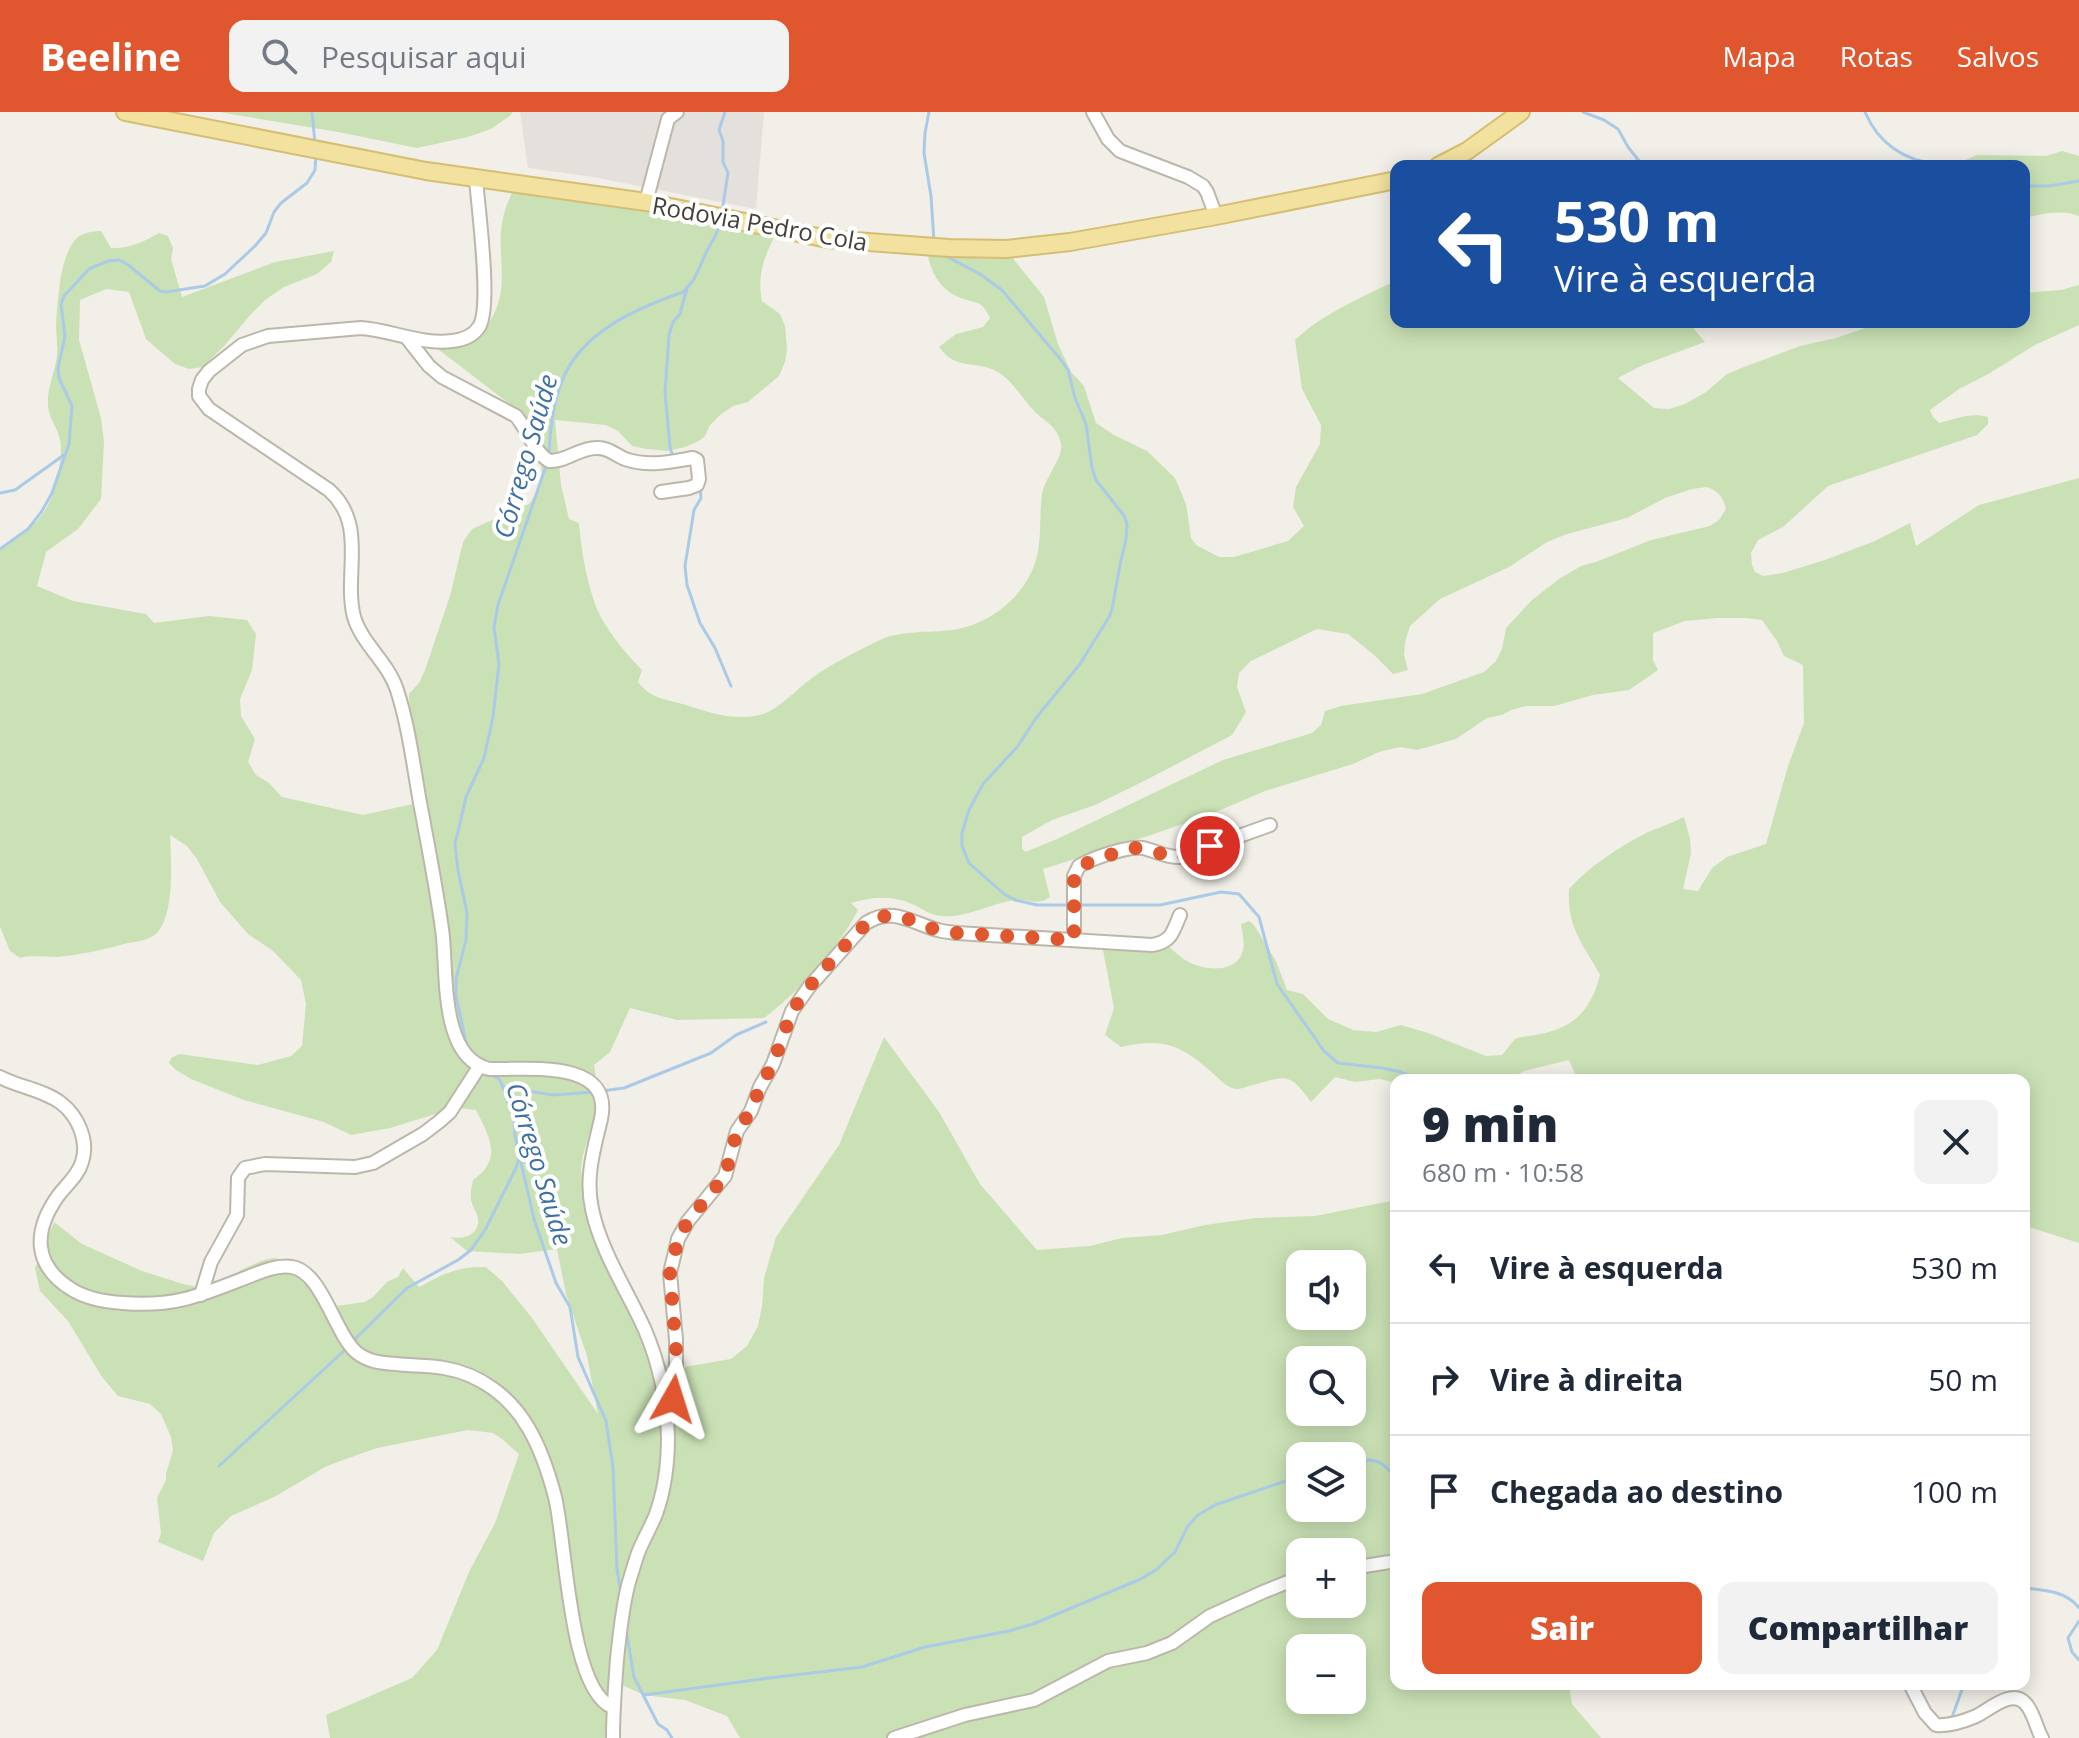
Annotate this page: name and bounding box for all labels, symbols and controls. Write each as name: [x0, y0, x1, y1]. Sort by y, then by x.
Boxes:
search box: [229, 20, 789, 92]
text: Beeline: [40, 30, 181, 82]
icon: search: [257, 34, 301, 78]
text: Pesquisar aqui: [321, 36, 527, 77]
text: Mapa: [1722, 37, 1796, 75]
text: Rotas: [1840, 37, 1913, 75]
text: Salvos: [1957, 37, 2039, 75]
text: 530 m: [1554, 182, 1720, 258]
street label: Rodovia Pedro Cola: [650, 188, 870, 258]
icon: left: [1422, 192, 1526, 296]
text: Vire à esquerda: [1554, 254, 1817, 303]
water label: Córrego Saúde: [484, 370, 566, 542]
pin: [1176, 812, 1244, 880]
icon: arrive: [1188, 824, 1232, 868]
water label: Córrego Saúde: [498, 1078, 582, 1250]
text: 9 min: [1422, 1091, 1558, 1156]
button: close: [1914, 1100, 1998, 1184]
text: 680 m · 10:58: [1422, 1154, 1584, 1190]
icon: left: [1422, 1245, 1466, 1289]
text: Vire à esquerda: [1490, 1247, 1724, 1288]
text: 530 m: [1911, 1247, 1998, 1288]
map controls: [1286, 1250, 1366, 1714]
button: sound: [1286, 1250, 1366, 1330]
button: search: [1286, 1346, 1366, 1426]
position arrow: [631, 1357, 715, 1441]
icon: right: [1422, 1357, 1466, 1401]
text: Vire à direita: [1490, 1359, 1684, 1400]
text: 50 m: [1928, 1359, 1998, 1400]
button: layers: [1286, 1442, 1366, 1522]
icon: arrive: [1422, 1469, 1466, 1513]
text: Chegada ao destino: [1490, 1471, 1783, 1512]
text: 100 m: [1911, 1471, 1998, 1512]
button: +: [1286, 1538, 1366, 1618]
button: Sair: [1422, 1582, 1702, 1674]
button: Compartilhar: [1718, 1582, 1998, 1674]
button: −: [1286, 1634, 1366, 1714]

